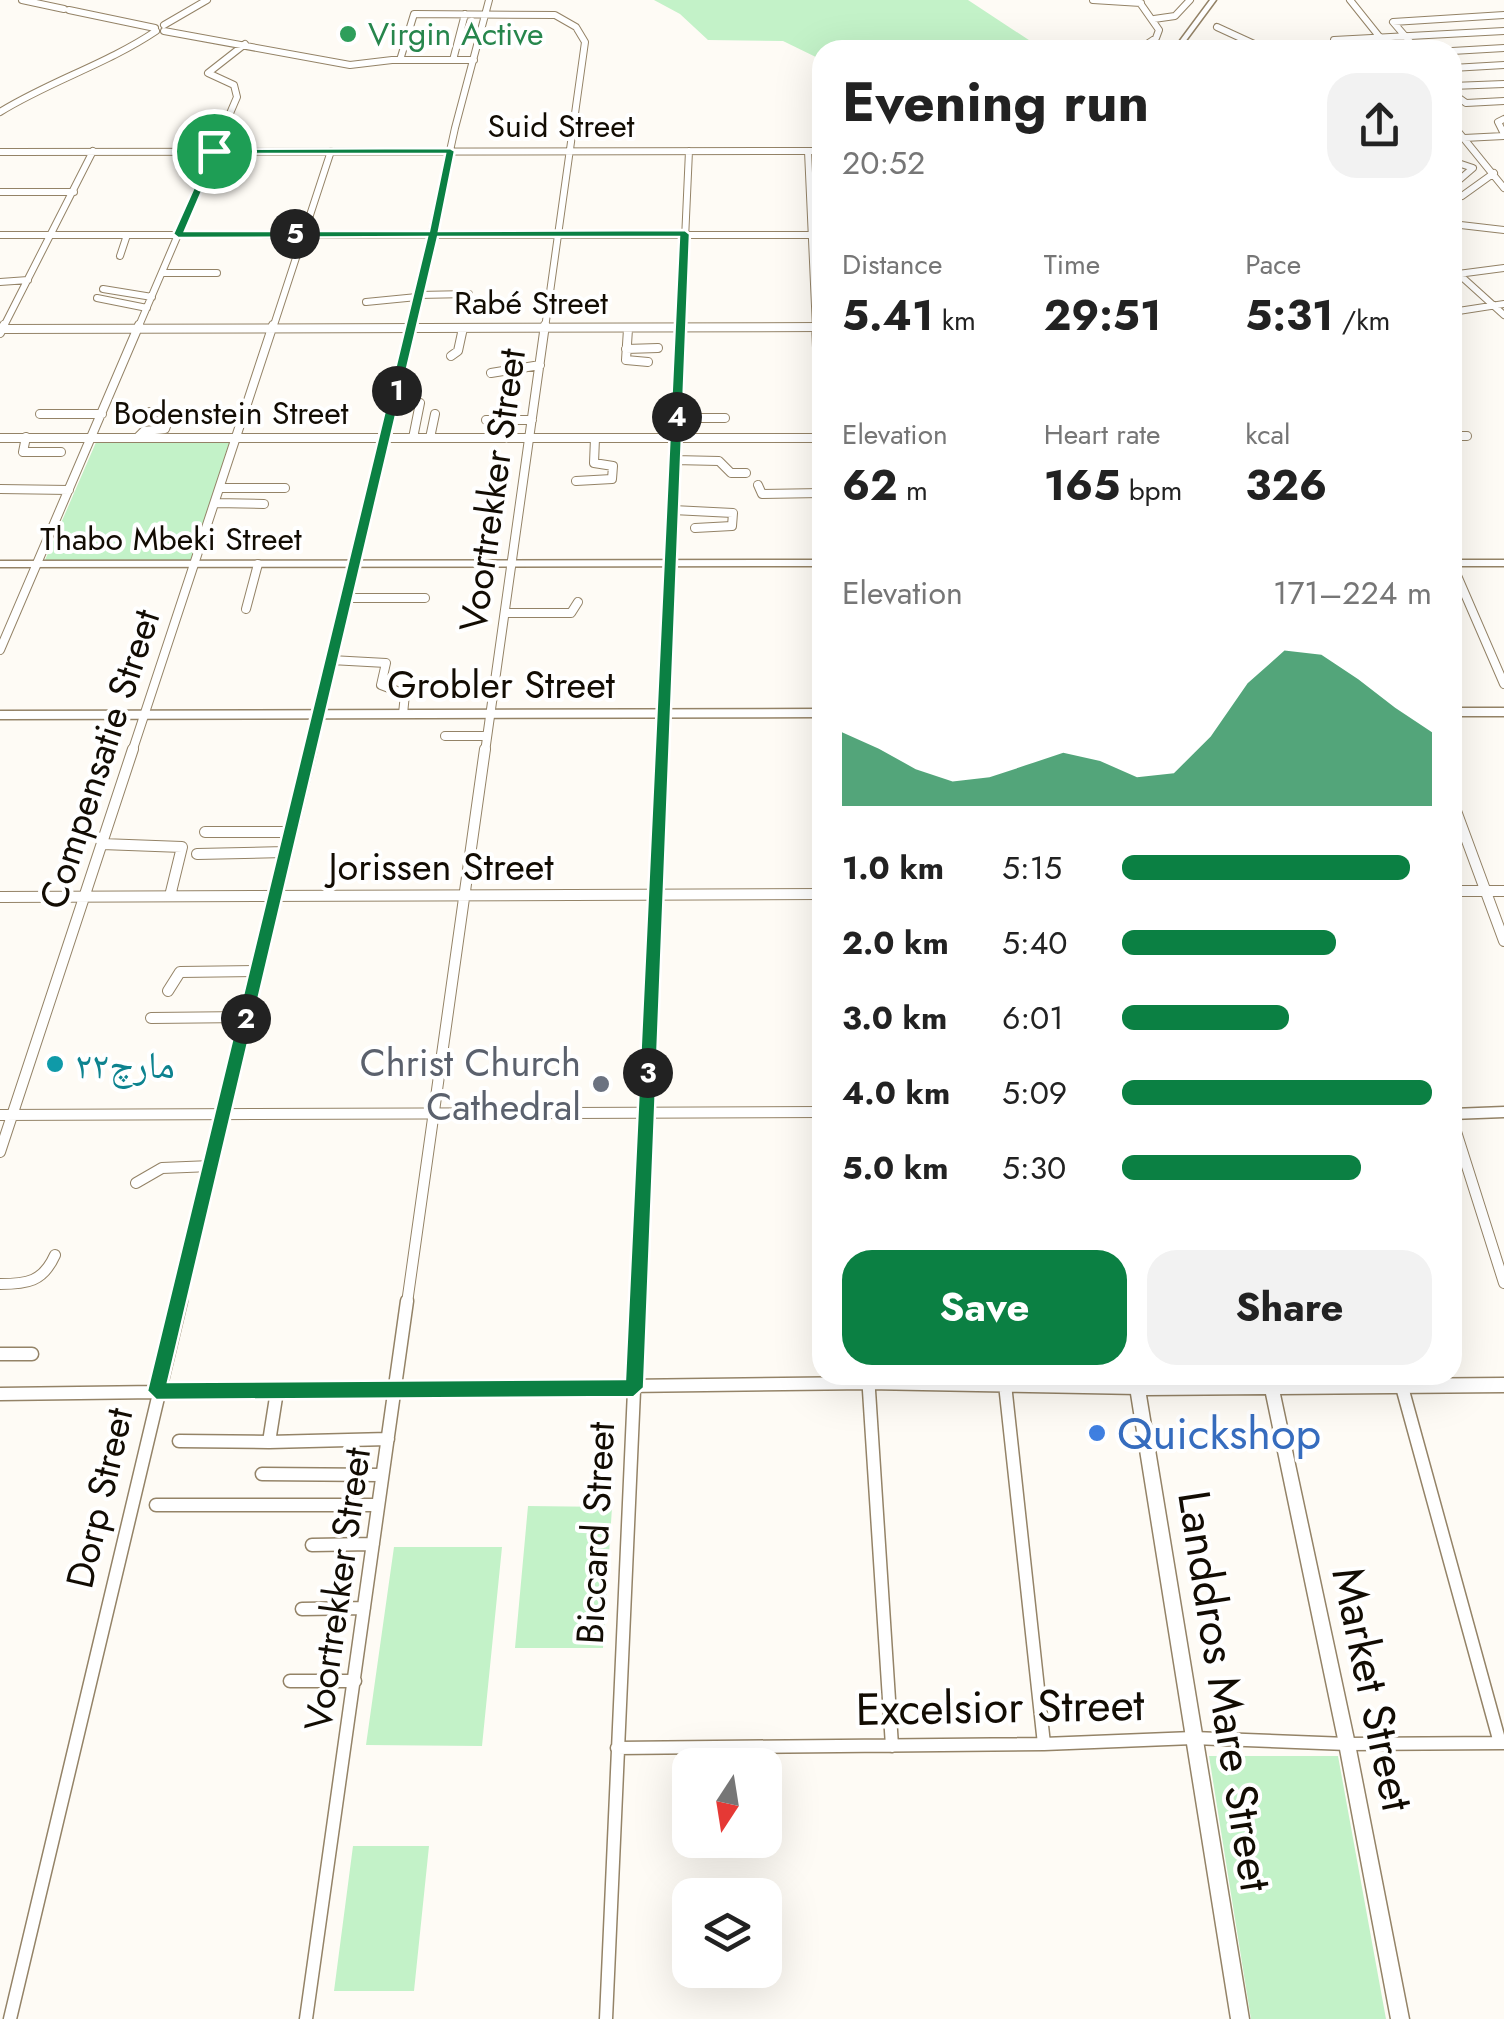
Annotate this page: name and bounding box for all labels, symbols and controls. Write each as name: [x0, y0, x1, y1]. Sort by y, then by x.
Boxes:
place label: Virgin Active: [368, 11, 543, 57]
marker: Virgin Active: [337, 23, 359, 45]
text: Evening run: [842, 62, 1149, 142]
button: share: [1327, 73, 1432, 178]
street label: Suid Street: [488, 103, 635, 149]
pin: [172, 109, 257, 194]
icon: arrive: [187, 124, 242, 179]
text: 20:52: [842, 140, 925, 186]
pin: 5: [270, 209, 320, 259]
text: 5: [286, 213, 304, 254]
text: Distance: [842, 244, 942, 285]
text: Time: [1044, 244, 1100, 285]
text: Pace: [1245, 244, 1301, 285]
street label: Rabé Street: [454, 280, 608, 326]
text: 5.41: [842, 285, 933, 346]
text: 29:51: [1044, 285, 1161, 346]
text: 5:31: [1245, 285, 1333, 346]
text: km: [933, 300, 976, 341]
text: /km: [1333, 300, 1390, 341]
street label: Voortrekker Street: [445, 345, 539, 635]
pin: 1: [372, 366, 422, 416]
text: 1: [390, 370, 404, 411]
street label: Bodenstein Street: [114, 390, 349, 436]
pin: 4: [652, 392, 702, 442]
text: 4: [667, 396, 687, 437]
text: Elevation: [842, 414, 948, 455]
text: Heart rate: [1044, 414, 1161, 455]
text: kcal: [1245, 414, 1291, 455]
text: 62: [842, 455, 898, 516]
text: 165: [1044, 455, 1120, 516]
text: 326: [1245, 455, 1327, 516]
text: m: [898, 470, 928, 511]
text: bpm: [1120, 470, 1182, 511]
street label: Thabo Mbeki Street: [40, 516, 302, 562]
text: Elevation: [842, 570, 963, 616]
text: 171–224 m: [1273, 570, 1432, 616]
street label: Compensatie Street: [25, 602, 173, 916]
street label: Grobler Street: [387, 657, 615, 712]
street label: Jorissen Street: [324, 839, 554, 894]
text: 1.0 km: [842, 845, 944, 891]
text: 5:15: [1002, 845, 1062, 891]
text: 2.0 km: [842, 920, 949, 966]
text: 5:40: [1002, 920, 1068, 966]
pin: 2: [221, 994, 271, 1044]
text: 3.0 km: [842, 995, 947, 1041]
text: 6:01: [1002, 995, 1064, 1041]
text: 2: [237, 998, 255, 1039]
place label: Christ Church Cathedral: [360, 1035, 581, 1134]
place label: ۲۲مارچ: [75, 1037, 175, 1092]
pin: 3: [623, 1048, 673, 1098]
text: 3: [639, 1052, 657, 1093]
marker: ۲۲مارچ: [44, 1053, 66, 1075]
text: 4.0 km: [842, 1070, 950, 1116]
text: 5:09: [1002, 1070, 1067, 1116]
marker: Christ Church Cathedral: [590, 1073, 612, 1095]
text: 5.0 km: [842, 1145, 948, 1191]
text: 5:30: [1002, 1145, 1066, 1191]
button: Save: [842, 1250, 1127, 1365]
button: Share: [1147, 1250, 1432, 1365]
place label: Quickshop: [1117, 1401, 1321, 1466]
street label: Dorp Street: [52, 1402, 146, 1594]
street label: Biccard Street: [562, 1420, 628, 1646]
marker: Quickshop: [1086, 1422, 1108, 1444]
street label: Voortrekker Street: [290, 1444, 384, 1734]
street label: Landdros Mare Street: [1161, 1486, 1289, 1896]
street label: Market Street: [1315, 1561, 1431, 1817]
street label: Excelsior Street: [855, 1672, 1145, 1742]
north arrow: [672, 1748, 782, 1858]
map controls: [672, 1748, 782, 1988]
button: layers: [672, 1878, 782, 1988]

